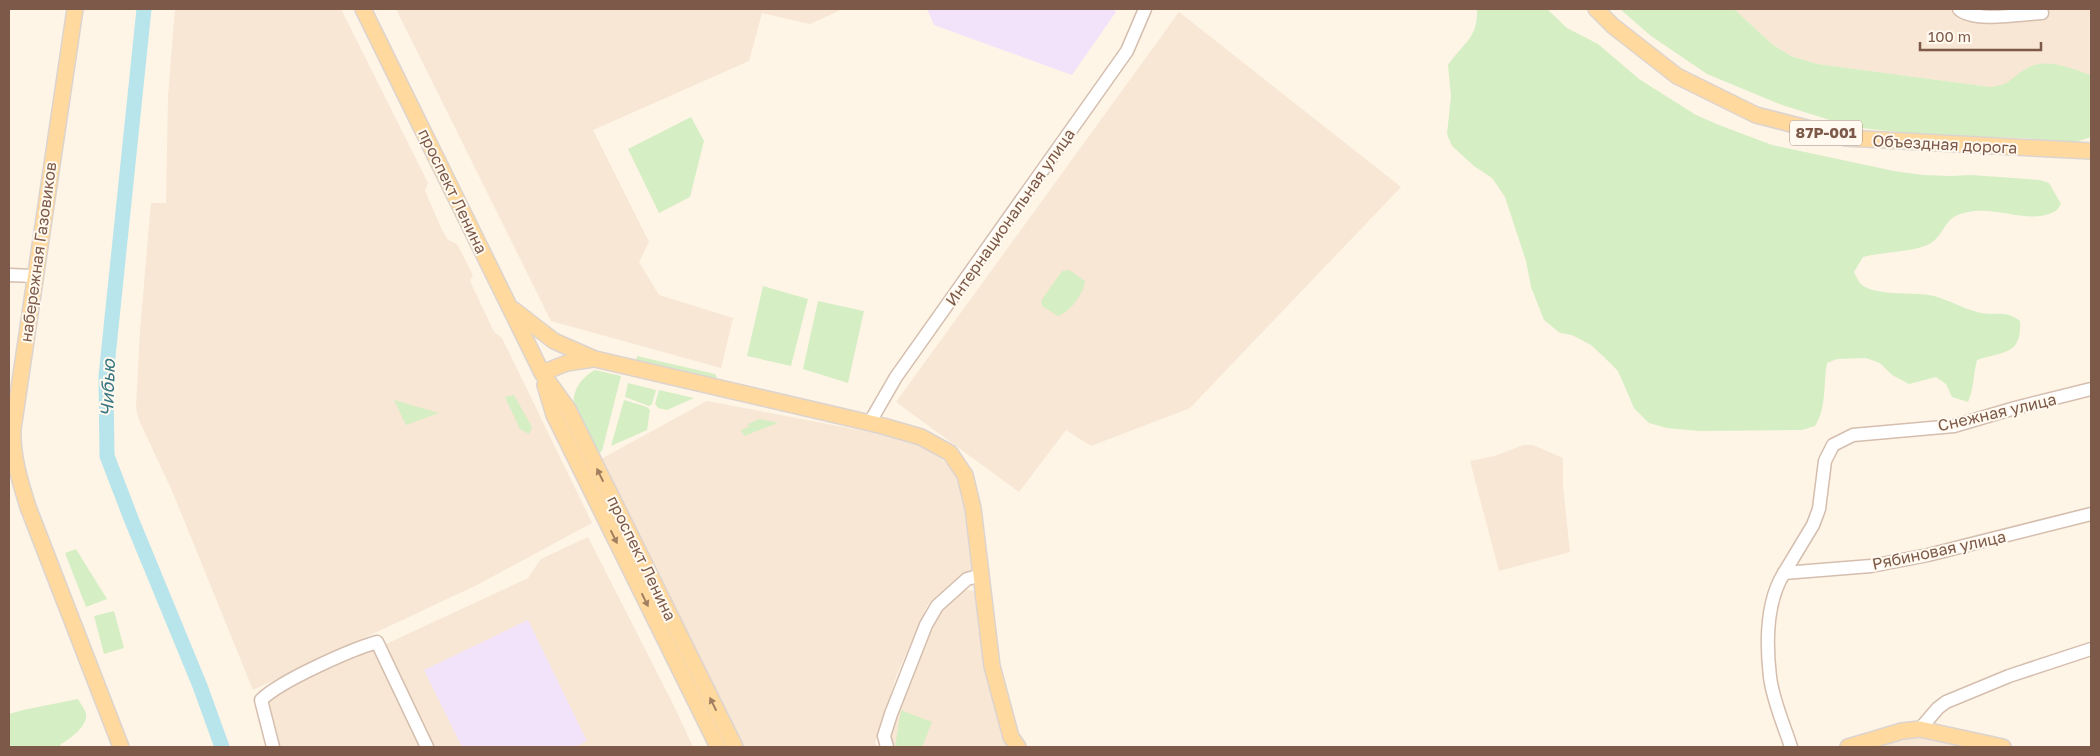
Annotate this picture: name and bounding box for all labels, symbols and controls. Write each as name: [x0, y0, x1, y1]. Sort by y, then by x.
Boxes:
scale bar: [1920, 20, 2041, 52]
text: 100 m: [1928, 27, 1971, 45]
road number: 87Р-001: [1790, 120, 1862, 146]
street label: Интернациональная улица: [941, 124, 1079, 310]
street label: проспект Ленина: [414, 125, 492, 257]
street label: Объездная дорога: [1872, 130, 2018, 158]
street label: набережная Газовиков: [15, 161, 61, 343]
water label: Чибью: [95, 358, 119, 417]
street label: Снежная улица: [1936, 389, 2058, 435]
one-way arrow: [596, 468, 604, 482]
street label: проспект Ленина: [603, 492, 681, 624]
street label: Рябиновая улица: [1870, 526, 2008, 574]
one-way arrow: [610, 530, 618, 544]
one-way arrow: [641, 593, 649, 607]
one-way arrow: [709, 696, 718, 711]

